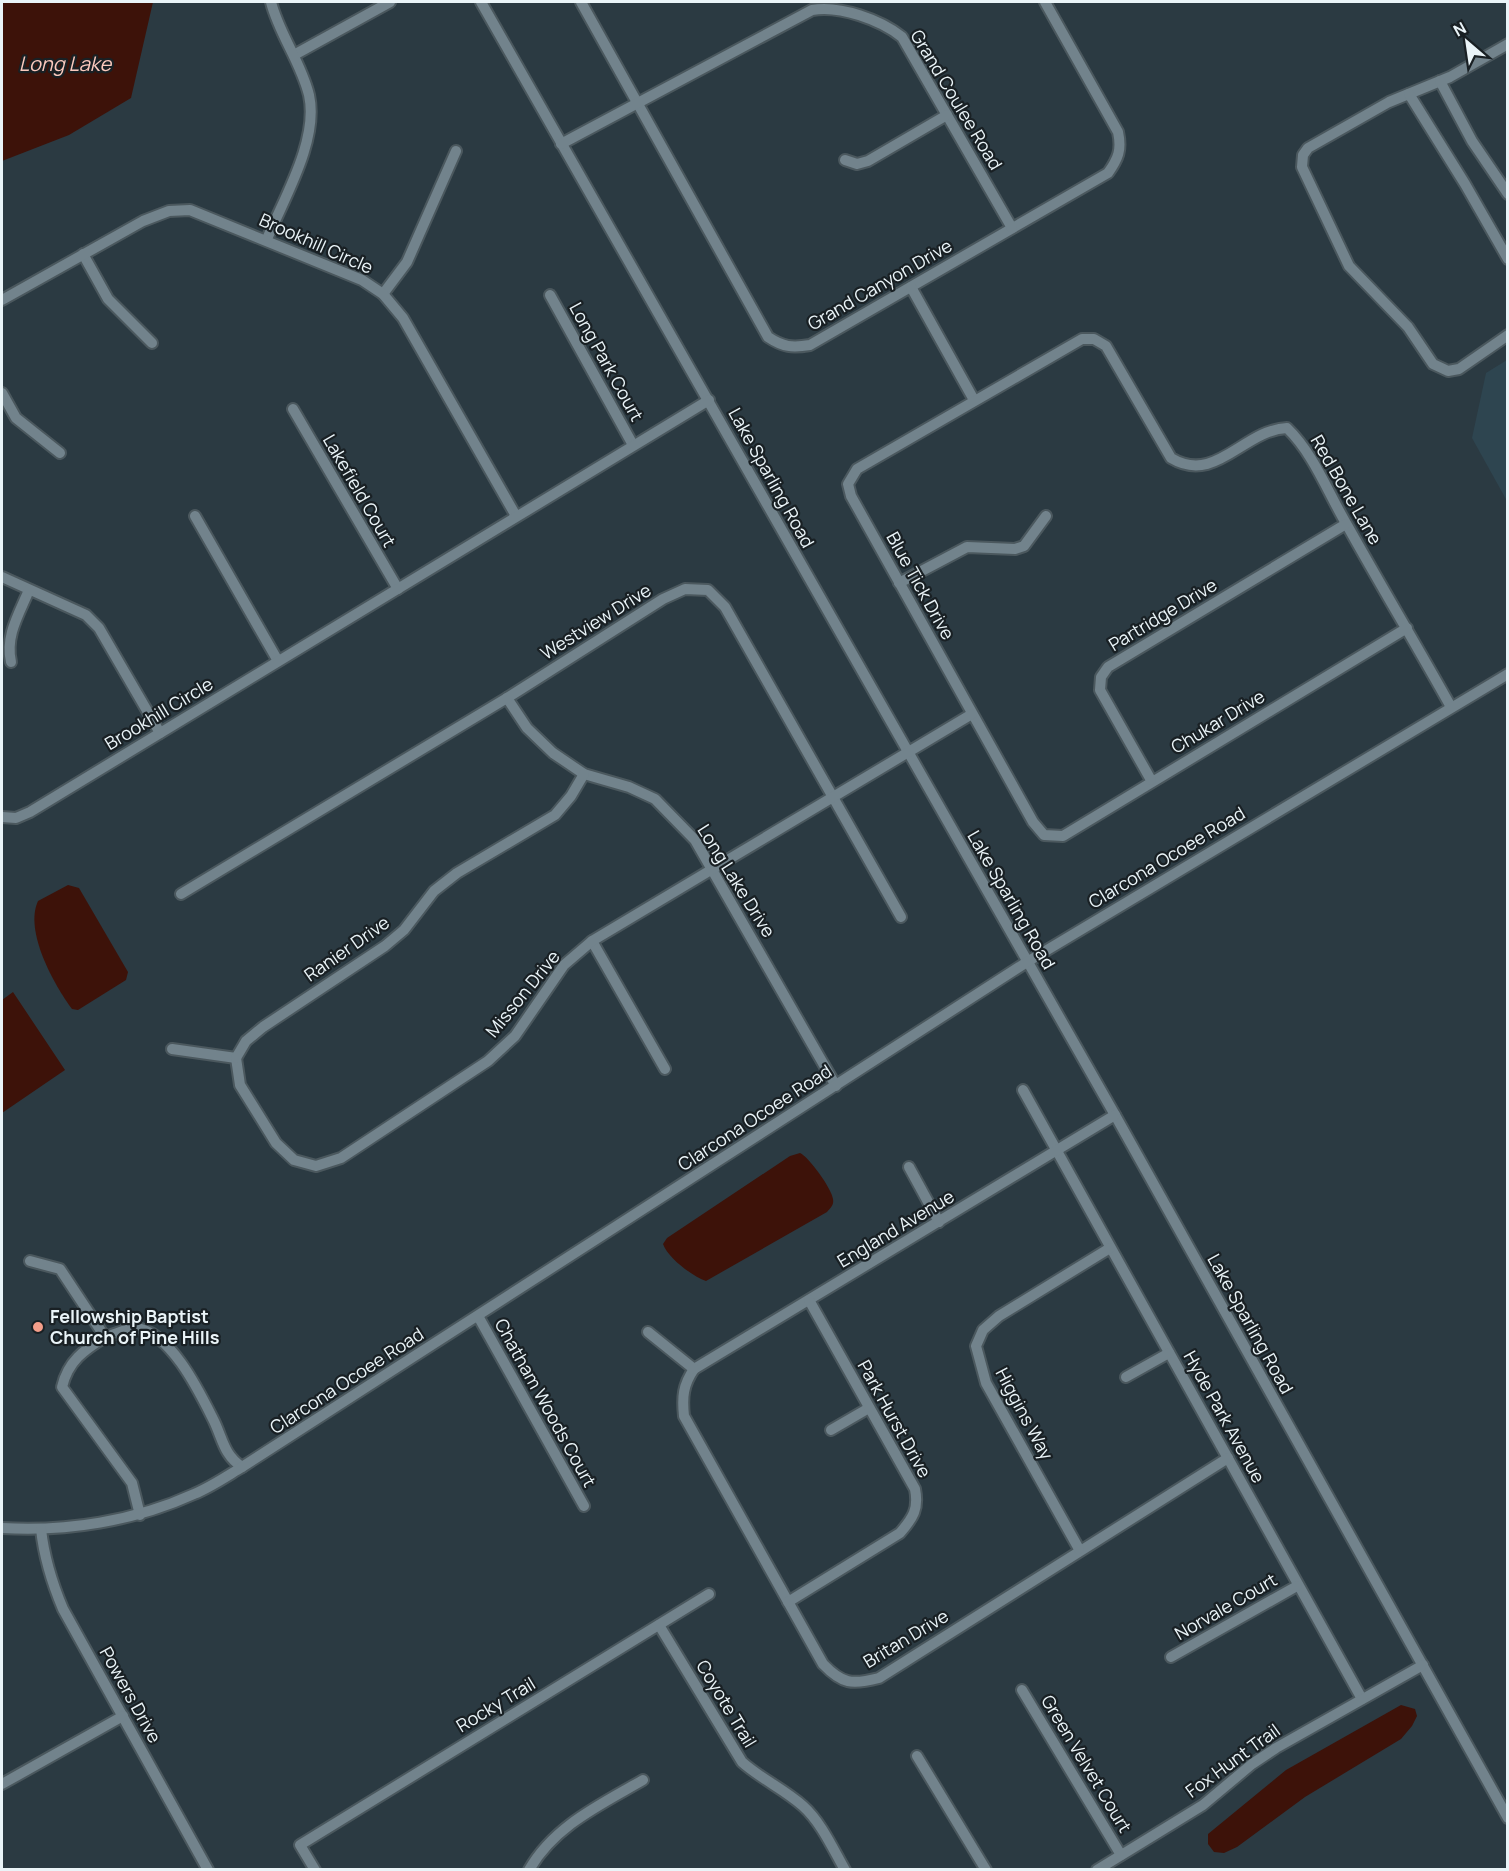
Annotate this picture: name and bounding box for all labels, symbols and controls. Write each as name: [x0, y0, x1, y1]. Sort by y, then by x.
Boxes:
north arrow: [1437, 12, 1497, 72]
text: N: [1449, 16, 1470, 41]
street label: Grand Coulee Road: [906, 25, 1008, 174]
water label: Long Lake: [19, 50, 113, 77]
street label: Brookhill Circle: [256, 207, 377, 279]
street label: Grand Canyon Drive: [803, 233, 956, 335]
street label: Long Park Court: [564, 298, 649, 425]
street label: Lake Sparling Road: [723, 403, 820, 552]
street label: Lakefield Court: [318, 430, 402, 551]
street label: Red Bone Lane: [1306, 430, 1388, 549]
street label: Blue Tick Drive: [881, 527, 960, 644]
street label: Partridge Drive: [1104, 572, 1221, 656]
street label: Westview Drive: [536, 578, 655, 665]
street label: Brookhill Circle: [100, 671, 217, 755]
street label: Chukar Drive: [1166, 684, 1269, 759]
street label: Clarcona Ocoee Road: [1084, 801, 1249, 913]
street label: Long Lake Drive: [693, 819, 781, 942]
street label: Lake Sparling Road: [962, 826, 1061, 973]
street label: Ranier Drive: [299, 910, 394, 986]
street label: Misson Drive: [480, 945, 565, 1042]
street label: Clarcona Ocoee Road: [673, 1058, 836, 1176]
street label: England Avenue: [833, 1184, 958, 1273]
street label: Lake Sparling Road: [1202, 1249, 1299, 1398]
place label: Fellowship Baptist Church of Pine Hills: [50, 1304, 220, 1349]
street label: Chatham Woods Court: [490, 1314, 602, 1491]
marker: Fellowship Baptist Church of Pine Hills: [31, 1320, 45, 1334]
street label: Clarcona Ocoee Road: [265, 1321, 428, 1439]
street label: Hyde Park Avenue: [1179, 1346, 1271, 1487]
street label: Park Hurst Drive: [853, 1355, 937, 1482]
street label: Higgins Way: [991, 1363, 1059, 1464]
street label: Norvale Court: [1170, 1567, 1281, 1645]
street label: Britan Drive: [858, 1603, 953, 1673]
street label: Powers Drive: [95, 1642, 167, 1747]
street label: Coyote Trail: [691, 1655, 762, 1752]
street label: Rocky Trail: [451, 1671, 540, 1737]
street label: Green Velvet Court: [1036, 1690, 1137, 1837]
street label: Fox Hunt Trail: [1180, 1718, 1284, 1803]

